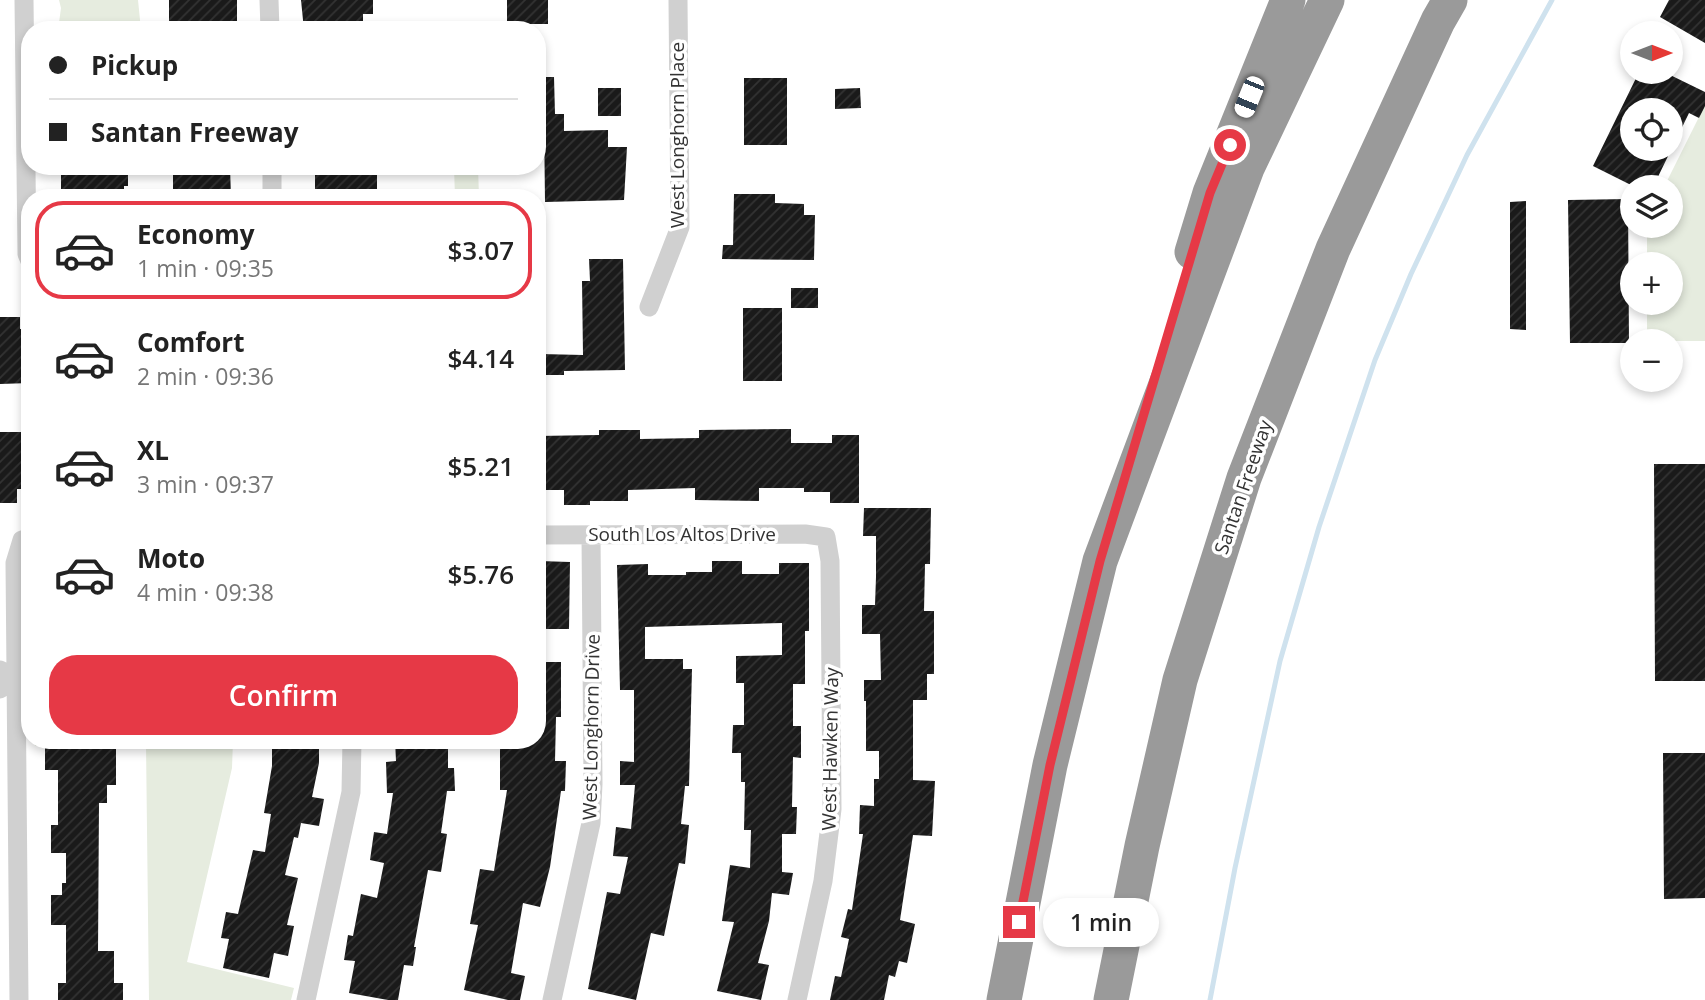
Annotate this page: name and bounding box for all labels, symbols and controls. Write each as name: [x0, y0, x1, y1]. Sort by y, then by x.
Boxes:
north arrow: [1620, 21, 1684, 84]
map controls: [1620, 21, 1683, 392]
street label: West Longhorn Place: [664, 42, 690, 228]
text: Pickup: [91, 47, 178, 83]
car: [1232, 74, 1267, 120]
button: locate: [1620, 98, 1683, 161]
text: Santan Freeway: [91, 114, 299, 150]
route start: [1214, 129, 1246, 161]
button: layers: [1620, 175, 1683, 238]
text: Economy: [137, 216, 255, 252]
icon: car: [53, 219, 116, 282]
text: $3.07: [447, 232, 514, 268]
text: 1 min · 09:35: [137, 252, 274, 284]
button: +: [1620, 252, 1683, 315]
text: Comfort: [137, 324, 244, 360]
icon: car: [53, 327, 116, 390]
button: −: [1620, 329, 1683, 392]
text: $4.14: [447, 340, 514, 376]
text: 2 min · 09:36: [137, 360, 274, 392]
street label: Santan Freeway: [1208, 416, 1278, 558]
text: XL: [137, 432, 169, 468]
icon: car: [53, 435, 116, 498]
text: $5.21: [447, 448, 514, 484]
text: 3 min · 09:37: [137, 468, 274, 500]
street label: South Los Altos Drive: [588, 521, 776, 547]
text: Moto: [137, 540, 205, 576]
icon: car: [53, 543, 116, 606]
text: $5.76: [447, 556, 514, 592]
text: 4 min · 09:38: [137, 576, 274, 608]
street label: West Longhorn Drive: [576, 634, 606, 820]
button: Confirm: [49, 655, 518, 735]
street label: West Hawken Way: [816, 667, 844, 831]
callout: 1 min: [1044, 898, 1159, 946]
route end: [1003, 906, 1035, 938]
text: 1 min: [1070, 906, 1132, 938]

